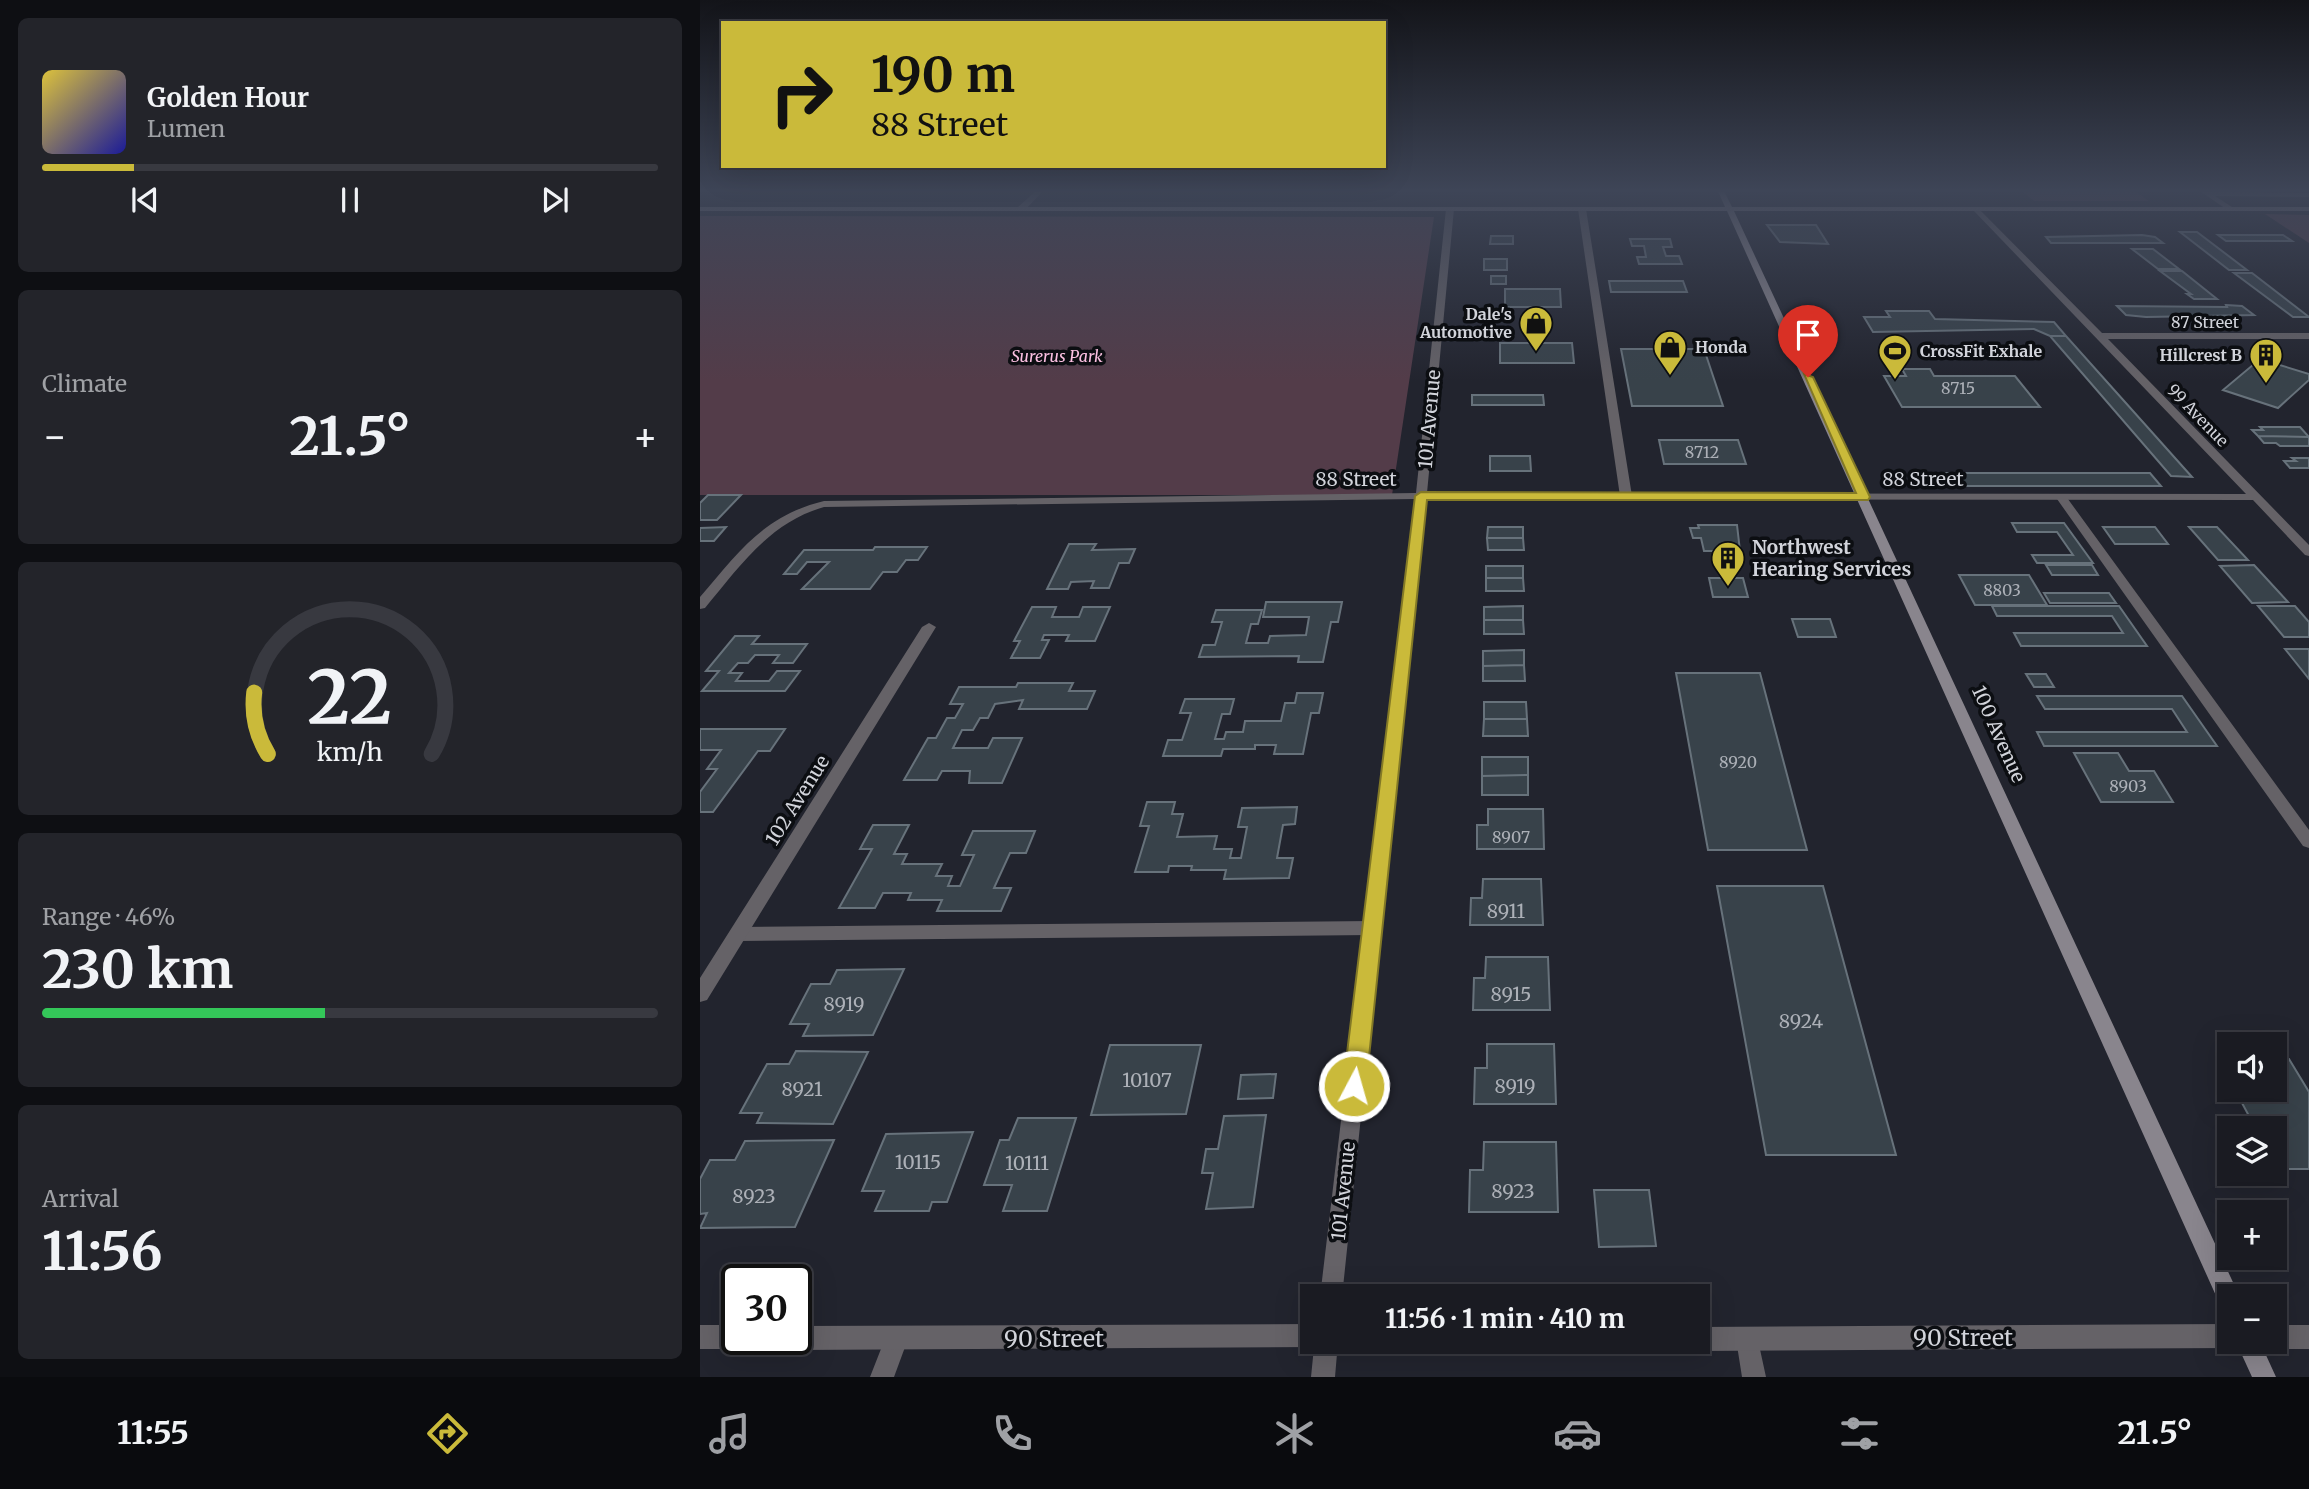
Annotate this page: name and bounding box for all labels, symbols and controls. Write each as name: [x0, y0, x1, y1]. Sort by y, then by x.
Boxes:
text: 190 m: [871, 44, 1015, 105]
icon: right: [756, 49, 847, 140]
text: Golden Hour: [147, 81, 309, 114]
text: 88 Street: [871, 105, 1008, 145]
text: Lumen: [147, 114, 225, 143]
icon: previous: [126, 181, 164, 219]
icon: pause: [331, 181, 369, 219]
icon: next: [536, 181, 574, 219]
place label: Dale's Automotive: [1419, 304, 1512, 342]
shop icon: Dale's Automotive: [1517, 304, 1555, 353]
pin: [1778, 305, 1838, 377]
street label: 87 Street: [2171, 312, 2240, 332]
icon: arrive: [1789, 316, 1827, 354]
shop icon: Honda: [1651, 328, 1689, 377]
sports icon: CrossFit Exhale: [1876, 332, 1914, 381]
building icon: Hillcrest B: [2247, 336, 2285, 385]
place label: Honda: [1695, 337, 1747, 357]
place label: CrossFit Exhale: [1920, 341, 2042, 361]
place label: Hillcrest B: [2159, 345, 2242, 365]
park label: Surerus Park: [1011, 346, 1103, 366]
text: Climate: [42, 369, 127, 398]
street label: 101 Avenue: [1413, 369, 1445, 469]
house number: 8715: [1941, 378, 1975, 398]
street label: 99 Avenue: [2163, 380, 2233, 450]
text: 21.5°: [289, 404, 411, 469]
text: −: [42, 413, 67, 460]
text: +: [633, 413, 658, 460]
house number: 8712: [1685, 442, 1719, 462]
street label: 88 Street: [1315, 467, 1397, 491]
street label: 88 Street: [1882, 467, 1964, 491]
place label: Northwest Hearing Services: [1752, 535, 1911, 581]
building icon: Northwest Hearing Services: [1709, 539, 1747, 588]
house number: 8803: [1983, 580, 2021, 600]
text: 22: [308, 653, 392, 745]
street label: 100 Avenue: [1967, 682, 2031, 786]
text: km/h: [317, 736, 383, 768]
street label: 102 Avenue: [760, 750, 834, 850]
house number: 8920: [1719, 752, 1757, 772]
house number: 8903: [2109, 776, 2147, 796]
house number: 8907: [1492, 827, 1530, 847]
house number: 8911: [1487, 899, 1526, 923]
text: Range · 46%: [42, 902, 175, 931]
text: 230 km: [42, 937, 233, 1002]
house number: 8915: [1491, 982, 1531, 1006]
house number: 8919: [824, 992, 864, 1016]
house number: 8924: [1779, 1009, 1823, 1033]
map controls: [2217, 1032, 2287, 1354]
button: sound: [2217, 1032, 2287, 1102]
position arrow: [1317, 1049, 1391, 1123]
house number: 10107: [1122, 1068, 1172, 1092]
house number: 8919: [1495, 1074, 1535, 1098]
house number: 8921: [781, 1077, 823, 1101]
button: layers: [2217, 1116, 2287, 1186]
street label: 101 Avenue: [1326, 1140, 1360, 1242]
house number: 10115: [895, 1150, 941, 1174]
house number: 10111: [1005, 1151, 1049, 1175]
house number: 8923: [1491, 1179, 1535, 1203]
text: Arrival: [42, 1184, 119, 1213]
house number: 8923: [732, 1184, 776, 1208]
button: +: [2217, 1200, 2287, 1270]
text: 11:56: [42, 1219, 163, 1284]
speed limit sign: 30: [721, 1264, 812, 1355]
button: −: [2217, 1284, 2287, 1354]
text: 11:56 · 1 min · 410 m: [1385, 1302, 1625, 1335]
street label: 90 Street: [1913, 1323, 2013, 1352]
street label: 90 Street: [1004, 1324, 1104, 1353]
icon: directions: [423, 1409, 472, 1458]
icon: music: [705, 1409, 754, 1458]
icon: phone: [988, 1409, 1037, 1458]
icon: climate: [1270, 1409, 1319, 1458]
icon: car: [1553, 1409, 1602, 1458]
icon: filters: [1835, 1409, 1884, 1458]
text: 11:55: [117, 1413, 189, 1453]
text: 21.5°: [2118, 1413, 2192, 1453]

